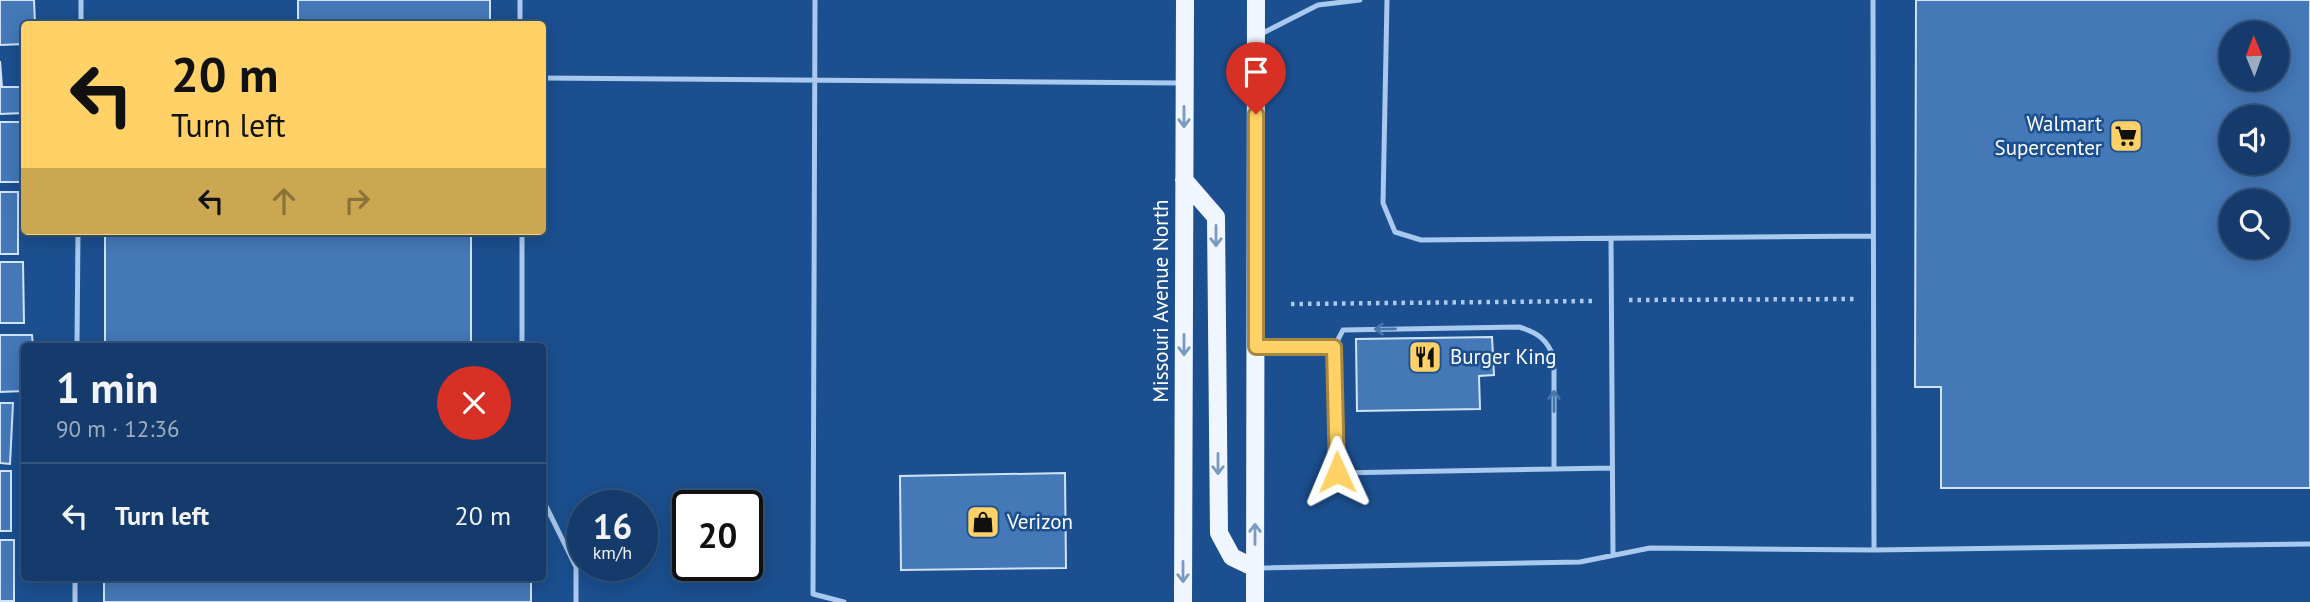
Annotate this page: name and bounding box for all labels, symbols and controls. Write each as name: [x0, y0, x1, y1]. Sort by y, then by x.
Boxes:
north arrow: [2219, 21, 2289, 91]
map controls: [2219, 21, 2289, 259]
text: 20 m: [171, 42, 278, 106]
pin: [1226, 42, 1286, 114]
icon: left: [56, 49, 147, 140]
icon: arrive: [1237, 53, 1275, 91]
text: Turn left: [171, 104, 286, 146]
one-way arrow: [1177, 105, 1191, 128]
button: sound: [2219, 105, 2289, 175]
place label: Walmart Supercenter: [1995, 110, 2102, 161]
supermarket icon: Walmart Supercenter: [2107, 117, 2145, 155]
icon: left: [192, 182, 230, 220]
icon: ahead: [265, 182, 303, 220]
icon: right: [338, 182, 376, 220]
button: search: [2219, 189, 2289, 259]
street label: Missouri Avenue North: [1147, 199, 1174, 403]
one-way arrow: [1209, 224, 1223, 247]
one-way arrow: [1374, 322, 1397, 336]
one-way arrow: [1177, 333, 1191, 356]
restaurant icon: Burger King: [1406, 338, 1444, 376]
place label: Burger King: [1450, 343, 1557, 370]
text: 1 min: [56, 360, 158, 415]
button: close: [437, 366, 511, 440]
one-way arrow: [1547, 390, 1561, 413]
text: 90 m · 12:36: [56, 414, 180, 443]
position arrow: [1300, 435, 1374, 509]
one-way arrow: [1211, 452, 1225, 475]
speed limit sign: 20: [672, 490, 763, 581]
icon: left: [56, 497, 94, 535]
text: Turn left: [115, 499, 209, 532]
text: 20 m: [455, 499, 511, 532]
text: 16: [593, 503, 632, 549]
shop icon: Verizon: [964, 503, 1002, 541]
place label: Verizon: [1006, 508, 1073, 535]
one-way arrow: [1248, 523, 1262, 546]
text: km/h: [593, 541, 632, 564]
one-way arrow: [1176, 560, 1190, 583]

